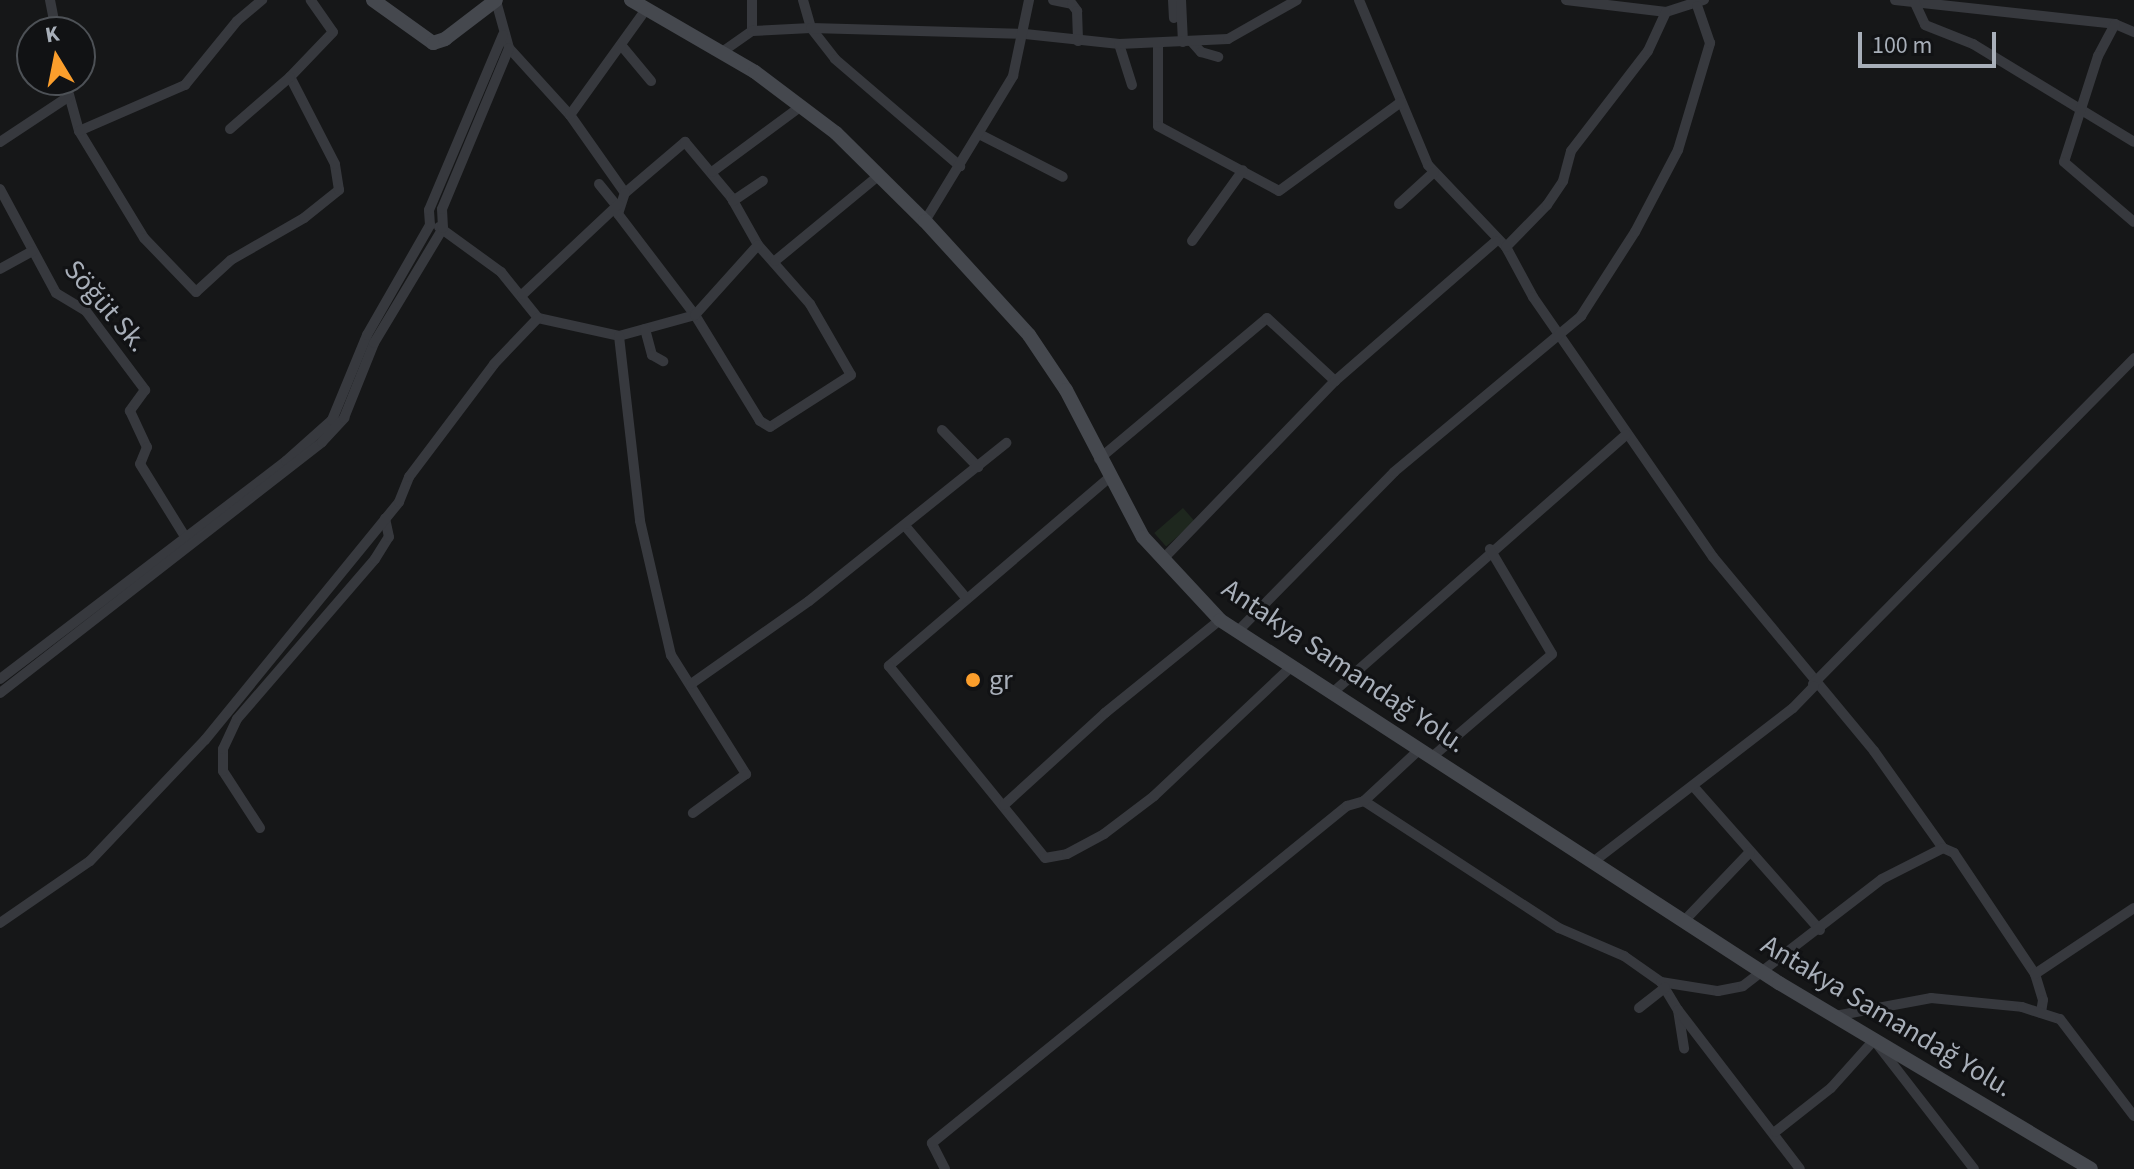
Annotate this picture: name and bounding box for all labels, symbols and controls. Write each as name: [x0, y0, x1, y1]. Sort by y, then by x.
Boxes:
north arrow: [16, 16, 96, 96]
scale bar: [1862, 16, 2000, 66]
text: K: [43, 17, 62, 51]
text: 100 m: [1872, 28, 1932, 63]
street label: Söğüt Sk.: [57, 253, 155, 359]
street label: Antakya Samandağ Yolu.: [1215, 572, 1473, 760]
place label: gr: [989, 663, 1013, 697]
marker: gr: [964, 671, 982, 689]
street label: Antakya Samandağ Yolu.: [1755, 928, 2019, 1104]

